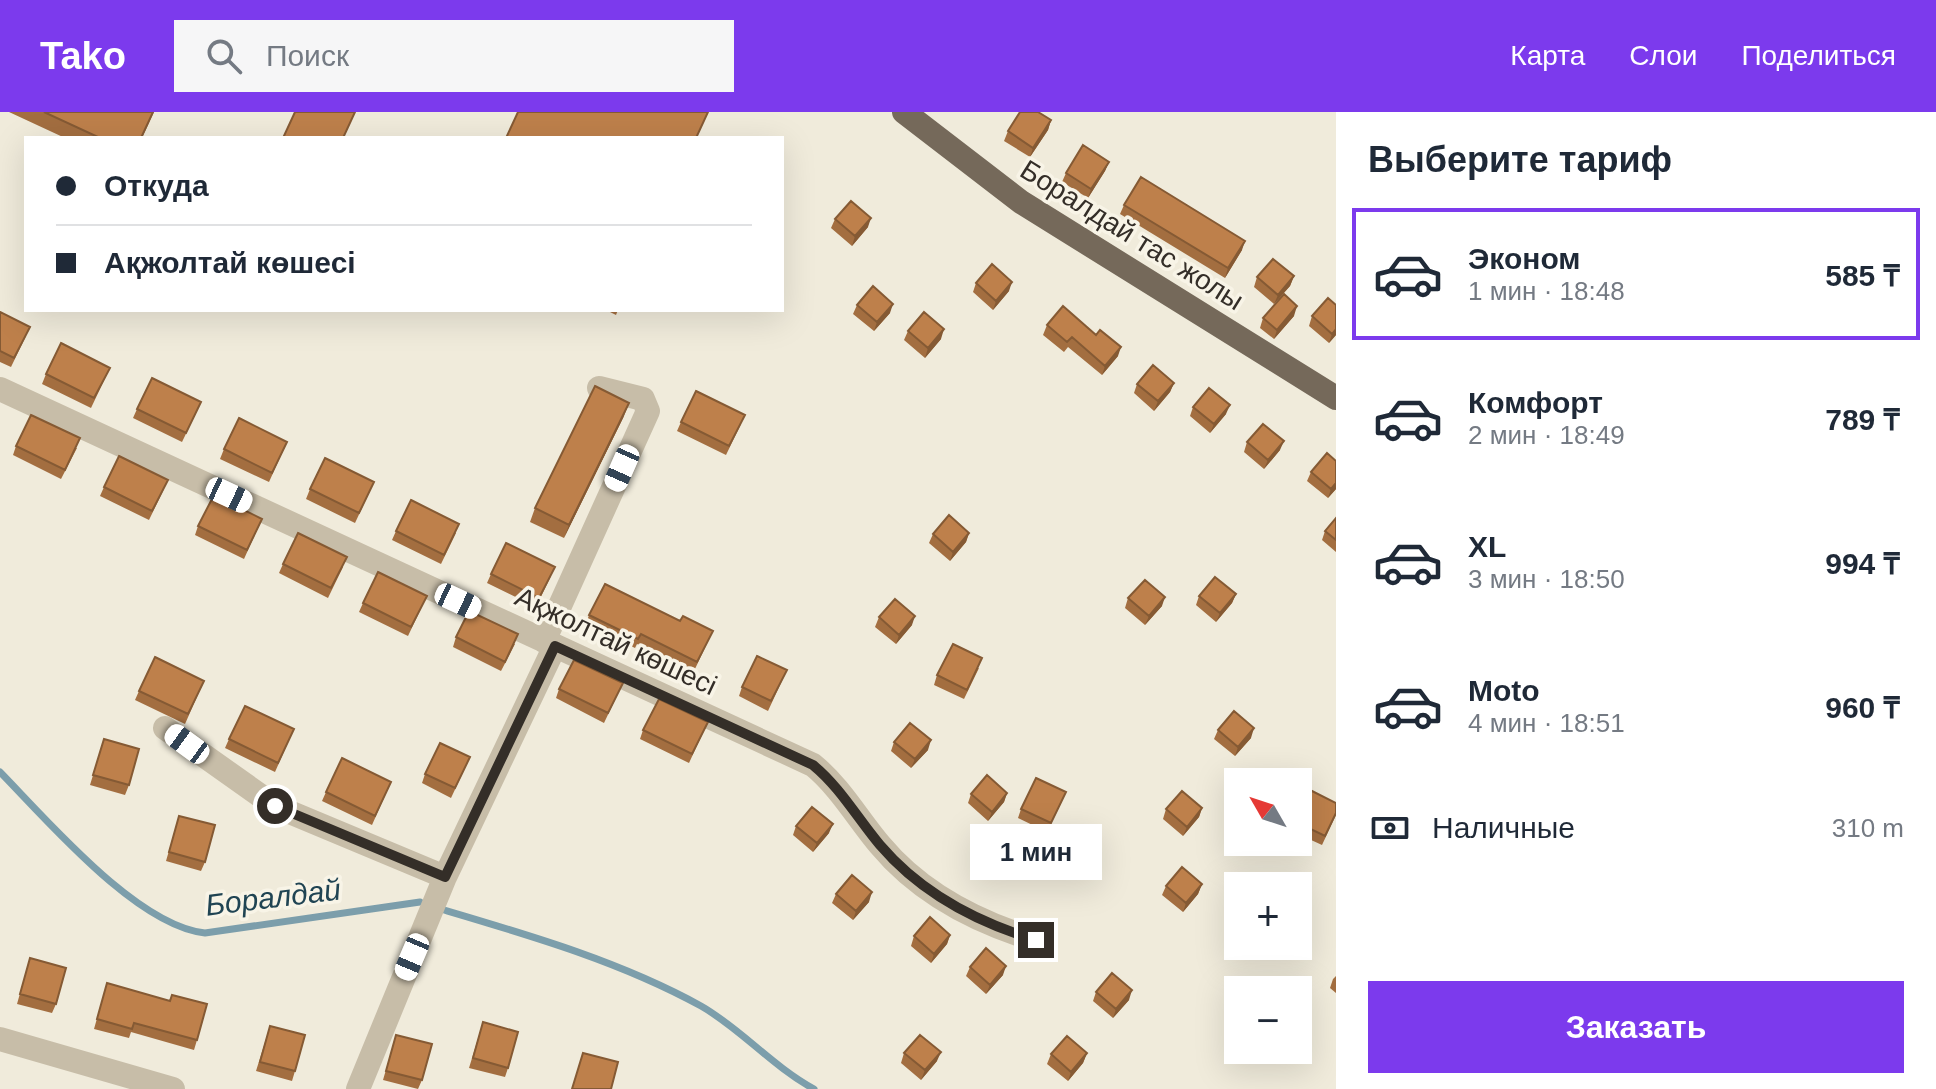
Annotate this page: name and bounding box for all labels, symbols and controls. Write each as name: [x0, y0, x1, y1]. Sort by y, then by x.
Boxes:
search box: [174, 20, 734, 92]
icon: search: [202, 34, 246, 78]
text: Tako: [40, 35, 126, 77]
text: Поиск: [266, 39, 349, 72]
text: Карта: [1510, 40, 1585, 71]
text: Слои: [1629, 40, 1697, 71]
text: Поделиться: [1741, 40, 1896, 71]
text: Выберите тариф: [1368, 139, 1672, 180]
street label: Боралдай тас жолы: [1015, 154, 1249, 316]
text: Откуда: [104, 169, 209, 202]
icon: car: [1372, 238, 1444, 310]
text: Эконом: [1468, 242, 1581, 275]
text: Ақжолтай көшесі: [104, 246, 356, 279]
text: 585 ₸: [1825, 259, 1900, 292]
text: 1 мин · 18:48: [1468, 276, 1625, 306]
icon: car: [1372, 382, 1444, 454]
text: Комфорт: [1468, 386, 1603, 419]
text: 789 ₸: [1825, 403, 1900, 436]
text: 2 мин · 18:49: [1468, 420, 1625, 450]
car: [601, 441, 643, 495]
car: [202, 474, 256, 516]
icon: car: [1372, 526, 1444, 598]
text: XL: [1468, 530, 1506, 563]
text: 994 ₸: [1825, 547, 1900, 580]
text: 3 мин · 18:50: [1468, 564, 1625, 594]
car: [431, 580, 485, 622]
street label: Ақжолтай көшесі: [510, 581, 722, 701]
icon: car: [1372, 670, 1444, 742]
text: Moto: [1468, 674, 1540, 707]
text: 960 ₸: [1825, 691, 1900, 724]
text: 4 мин · 18:51: [1468, 708, 1625, 738]
car: [161, 720, 213, 768]
north arrow: [1224, 768, 1312, 856]
map controls: [1224, 768, 1312, 1064]
route start: [257, 788, 293, 824]
icon: cash: [1368, 806, 1412, 850]
text: Наличные: [1432, 811, 1575, 844]
text: 310 m: [1832, 813, 1904, 843]
callout: 1 мин: [970, 824, 1102, 880]
text: 1 мин: [1000, 837, 1072, 867]
water label: Боралдай: [203, 872, 343, 922]
button: +: [1224, 872, 1312, 960]
route end: [1018, 922, 1054, 958]
car: [392, 930, 432, 984]
button: −: [1224, 976, 1312, 1064]
button: Заказать: [1368, 981, 1904, 1073]

